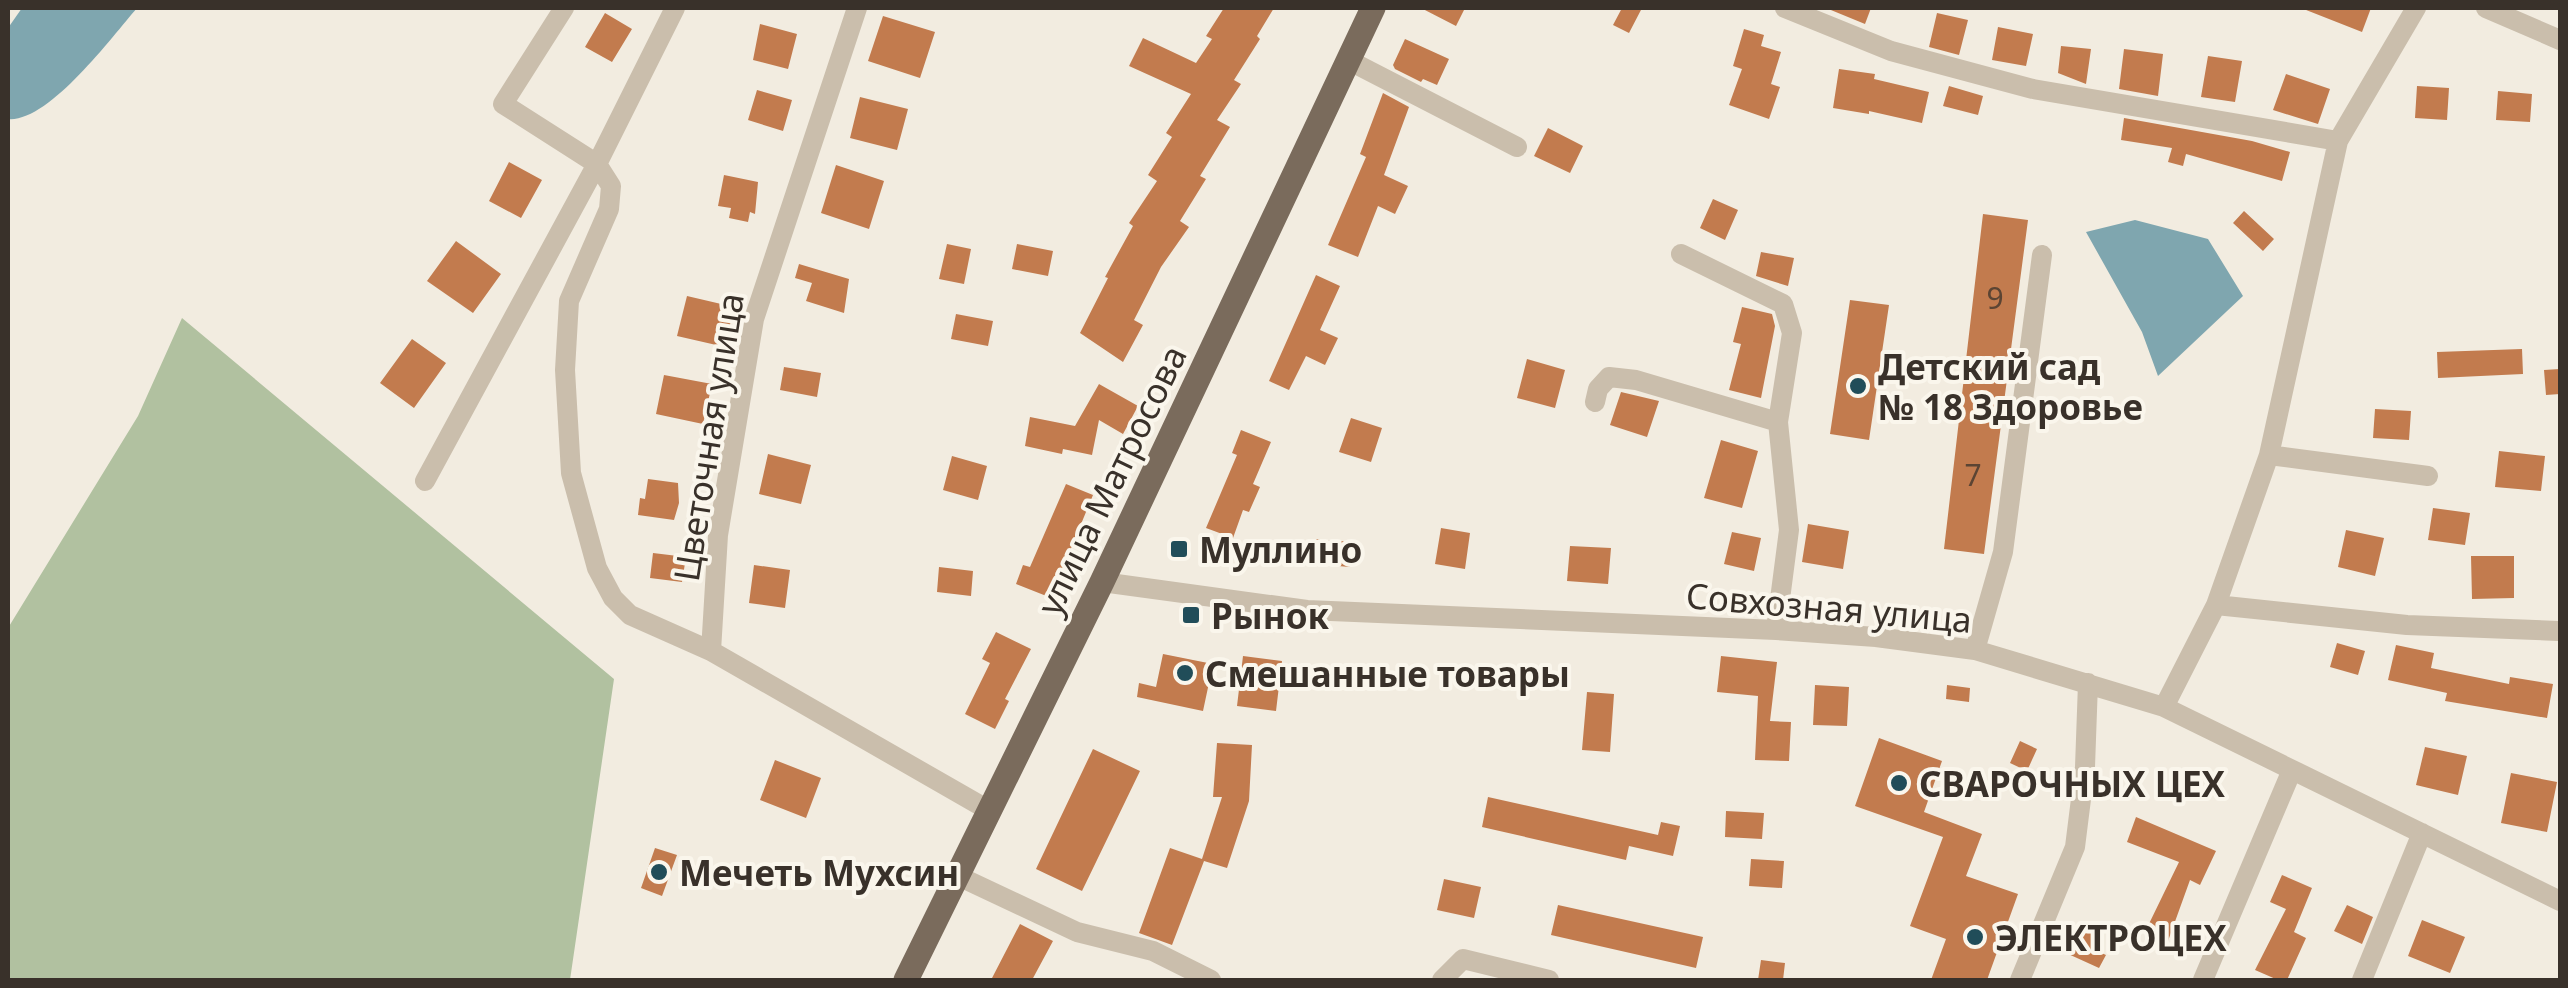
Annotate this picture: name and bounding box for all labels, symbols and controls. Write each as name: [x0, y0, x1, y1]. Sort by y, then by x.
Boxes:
house number: 9: [1986, 277, 2004, 318]
street label: Цветочная улица: [662, 290, 754, 584]
street label: улица Матросова: [1025, 337, 1197, 623]
place label: Детский сад № 18 Здоровье: [1878, 343, 2143, 430]
marker: Детский сад № 18 Здоровье: [1847, 375, 1869, 397]
house number: 7: [1964, 454, 1982, 495]
place label: Муллино: [1199, 526, 1362, 573]
marker: Муллино: [1168, 538, 1190, 560]
street label: Совхозная улица: [1684, 571, 1974, 643]
place label: Рынок: [1211, 592, 1329, 639]
marker: Рынок: [1180, 604, 1202, 626]
place label: Смешанные товары: [1205, 650, 1570, 697]
marker: Смешанные товары: [1174, 662, 1196, 684]
place label: СВАРОЧНЫХ ЦЕХ: [1919, 760, 2226, 807]
marker: СВАРОЧНЫХ ЦЕХ: [1888, 772, 1910, 794]
place label: Мечеть Мухсин: [679, 849, 959, 896]
marker: Мечеть Мухсин: [648, 861, 670, 883]
place label: ЭЛЕКТРОЦЕХ: [1995, 914, 2227, 961]
marker: ЭЛЕКТРОЦЕХ: [1964, 926, 1986, 948]

